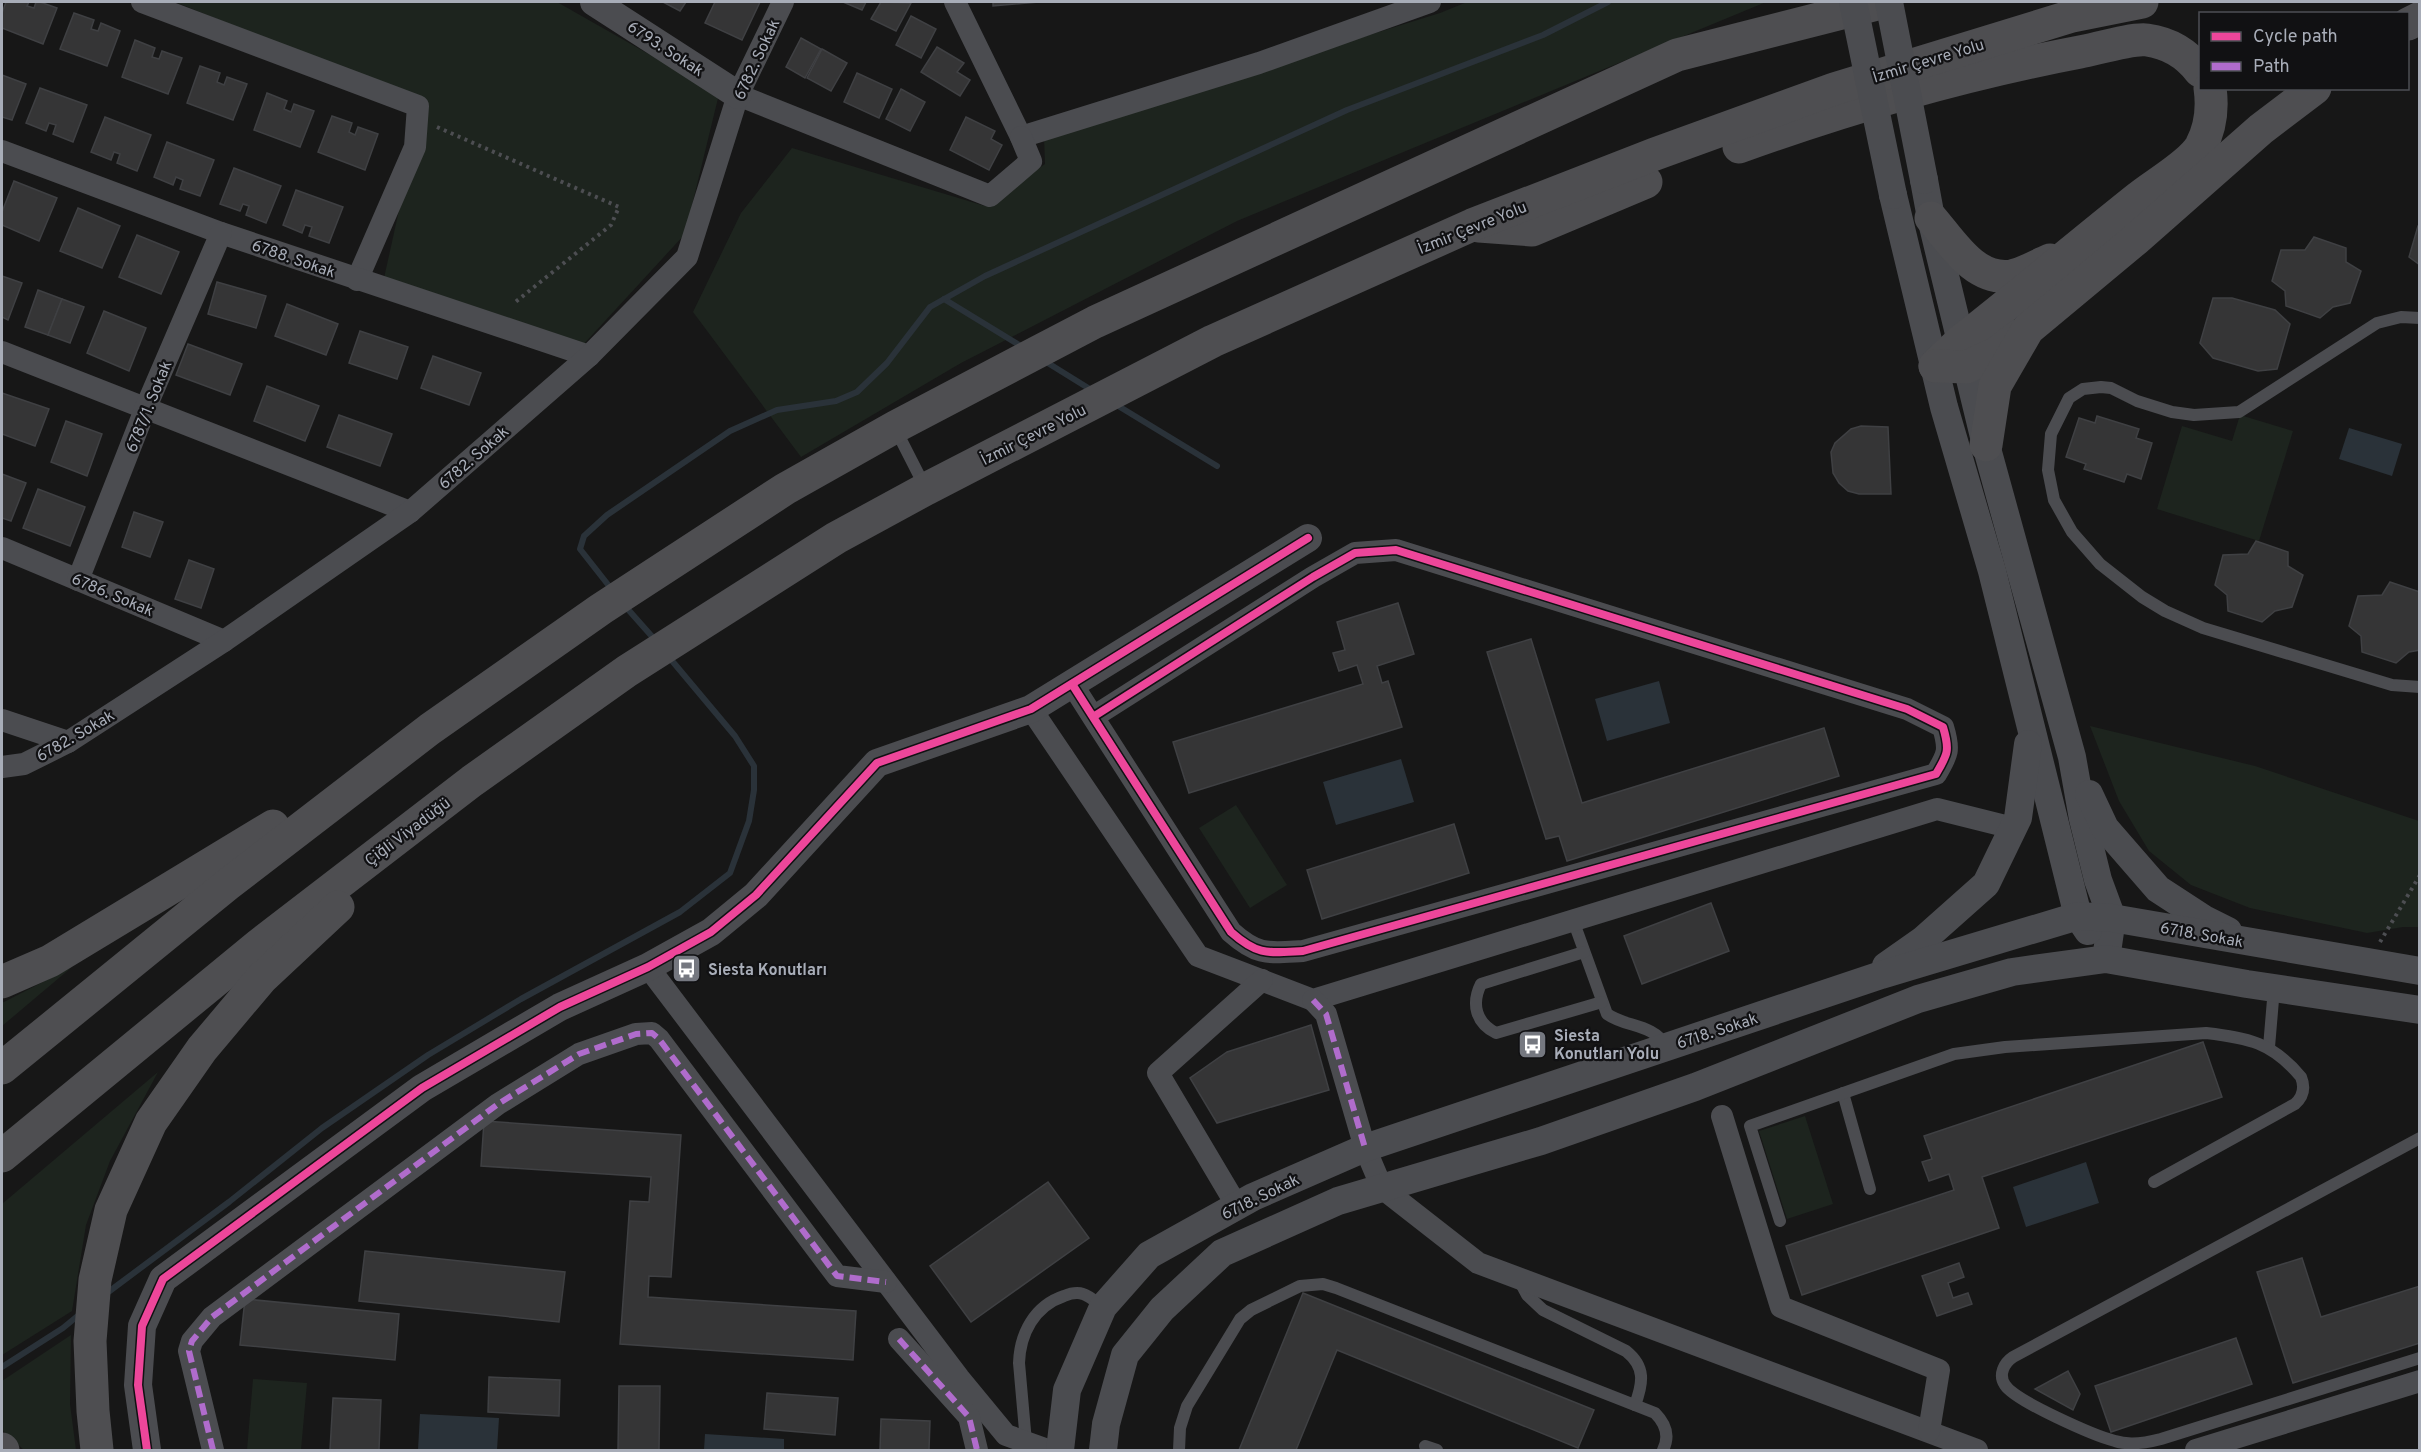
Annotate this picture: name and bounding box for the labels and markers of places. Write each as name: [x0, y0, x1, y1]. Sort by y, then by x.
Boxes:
bus stop icon: Siesta Konutları: [671, 953, 703, 985]
place label: Siesta Konutları: [708, 961, 827, 981]
place label: Siesta Konutları Yolu: [1554, 1027, 1659, 1065]
bus stop icon: Siesta Konutları Yolu: [1517, 1028, 1549, 1060]

